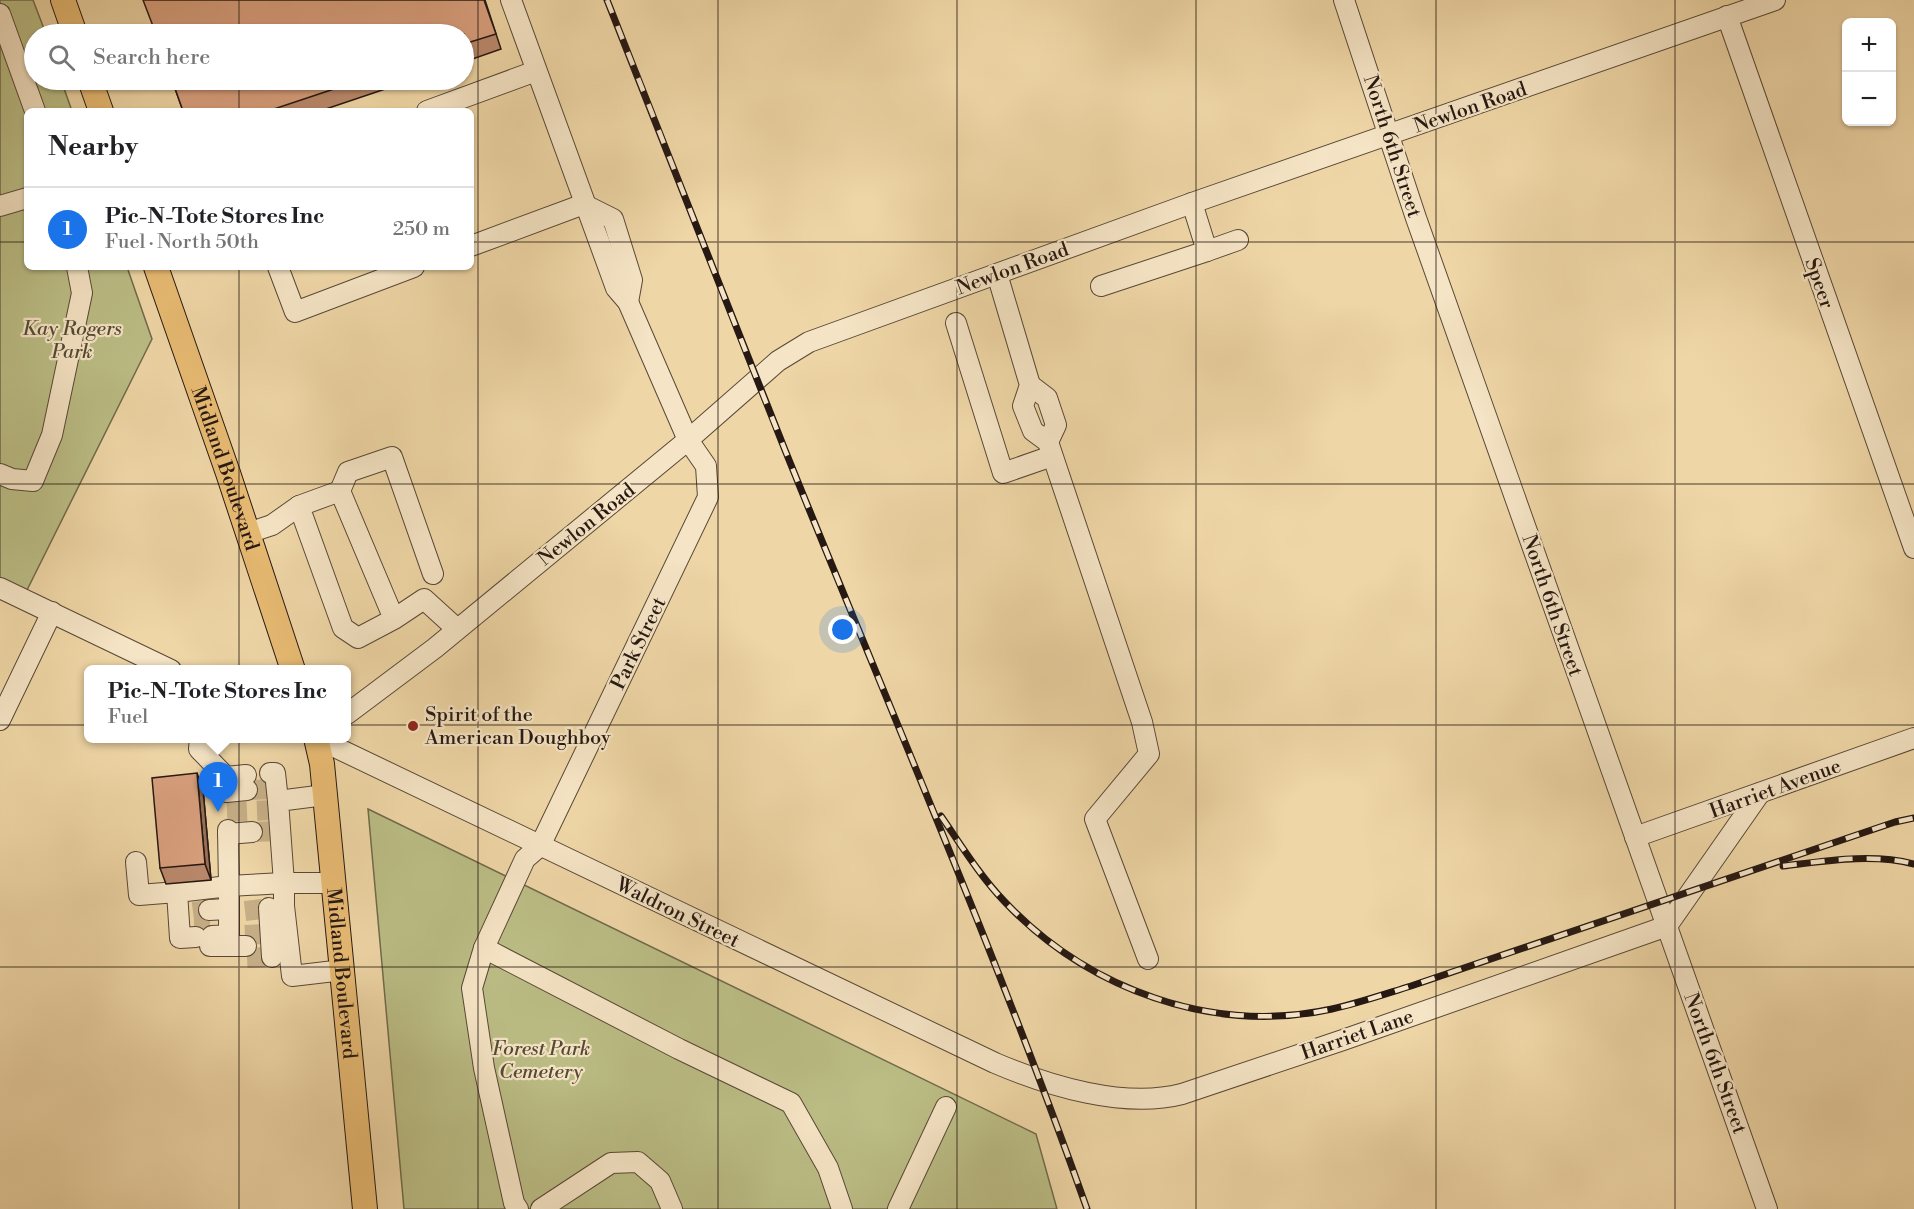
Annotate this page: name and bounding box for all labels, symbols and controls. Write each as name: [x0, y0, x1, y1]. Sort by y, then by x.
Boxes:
map controls: [1842, 18, 1896, 126]
button: +: [1842, 18, 1896, 72]
search box: [24, 24, 474, 90]
icon: search: [45, 41, 78, 74]
text: Search here: [93, 44, 210, 71]
street label: North 6th Street: [1357, 72, 1426, 221]
button: −: [1842, 72, 1896, 126]
street label: Newlon Road: [1411, 77, 1531, 139]
text: Nearby: [48, 131, 138, 163]
text: Pic-N-Tote Stores Inc: [105, 203, 324, 230]
text: 1: [63, 217, 72, 242]
text: 250 m: [393, 217, 450, 242]
text: Fuel · North 50th: [105, 230, 259, 255]
street label: Newlon Road: [953, 237, 1073, 301]
street label: Speer: [1798, 255, 1839, 312]
park label: Kay Rogers Park: [22, 317, 122, 365]
street label: Midland Boulevard: [185, 383, 264, 555]
street label: Newlon Road: [533, 478, 641, 572]
street label: North 6th Street: [1516, 531, 1588, 680]
street label: Park Street: [606, 593, 673, 694]
your location: [828, 615, 857, 644]
popup: [84, 665, 351, 743]
text: Pic-N-Tote Stores Inc: [108, 678, 327, 705]
place label: Spirit of the American Doughboy: [424, 703, 611, 751]
text: Fuel: [108, 705, 148, 730]
marker: Spirit of the American Doughboy: [406, 719, 420, 733]
street label: Harriet Avenue: [1706, 754, 1845, 825]
pin: 1: [198, 762, 238, 812]
street label: Waldron Street: [611, 872, 743, 954]
street label: Midland Boulevard: [320, 887, 361, 1061]
street label: North 6th Street: [1677, 990, 1752, 1137]
street label: Harriet Lane: [1298, 1004, 1417, 1066]
park label: Forest Park Cemetery: [492, 1037, 590, 1085]

